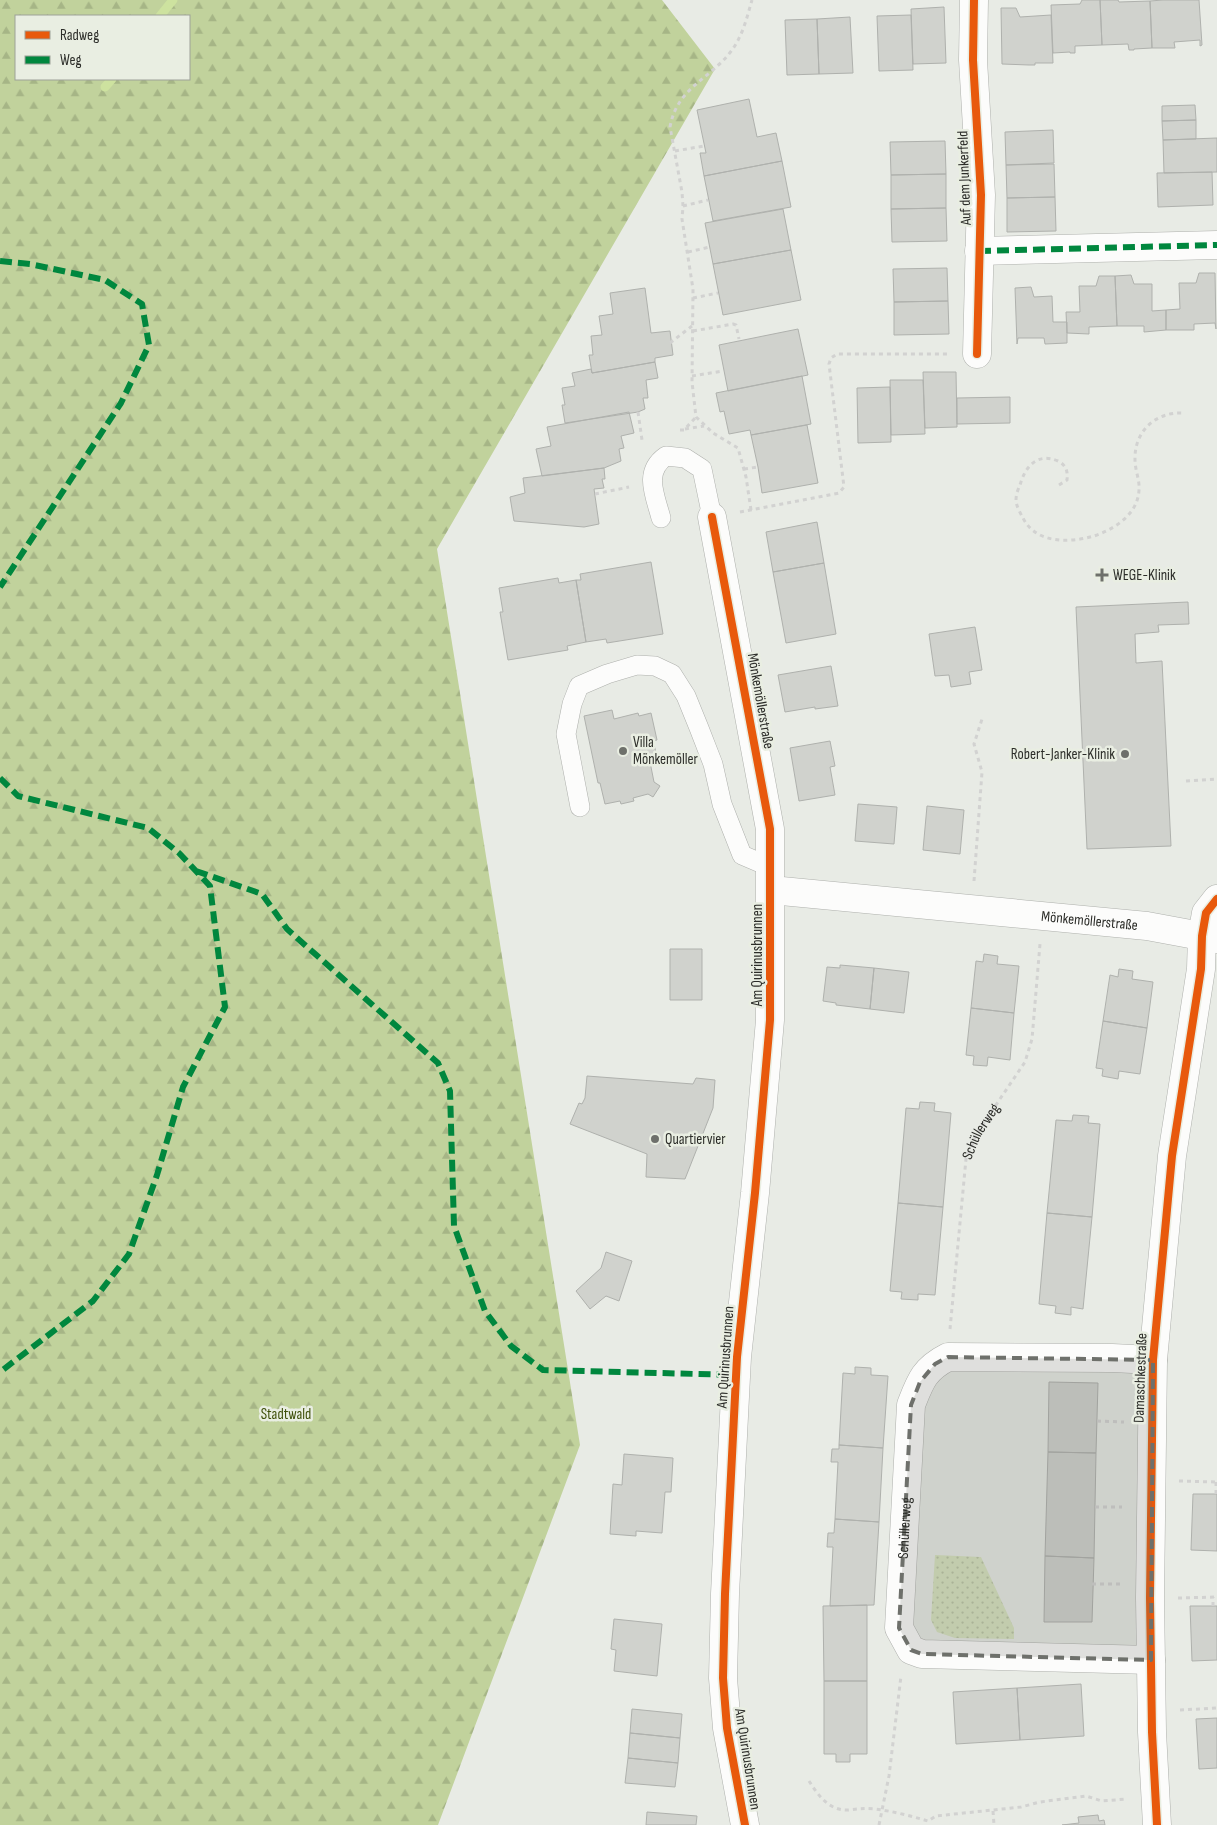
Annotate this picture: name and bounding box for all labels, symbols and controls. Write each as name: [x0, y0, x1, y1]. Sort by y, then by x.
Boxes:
legend: [15, 15, 190, 80]
text: Radweg: [60, 26, 99, 45]
text: Weg: [60, 51, 82, 70]
street label: Auf dem Junkerfeld: [953, 130, 976, 227]
place label: WEGE-Klinik: [1113, 566, 1176, 585]
marker: WEGE-Klinik: [1095, 568, 1109, 582]
street label: Mönkemöllerstraße: [743, 652, 778, 750]
place label: Villa Mönkemöller: [633, 733, 699, 769]
marker: Villa Mönkemöller: [617, 745, 629, 757]
place label: Robert-Janker-Klinik: [1011, 745, 1115, 764]
marker: Robert-Janker-Klinik: [1119, 748, 1131, 760]
street label: Am Quirinusbrunnen: [748, 904, 767, 1007]
street label: Mönkemöllerstraße: [1040, 907, 1139, 935]
street label: Schüllerweg: [958, 1100, 1004, 1163]
place label: Quartiervier: [665, 1130, 726, 1149]
marker: Quartiervier: [649, 1133, 661, 1145]
street label: Am Quirinusbrunnen: [712, 1305, 739, 1410]
street label: Damaschkestraße: [1129, 1333, 1152, 1423]
park label: Stadtwald: [261, 1405, 311, 1424]
street label: Schüllerweg: [894, 1497, 916, 1559]
street label: Am Quirinusbrunnen: [730, 1706, 765, 1811]

